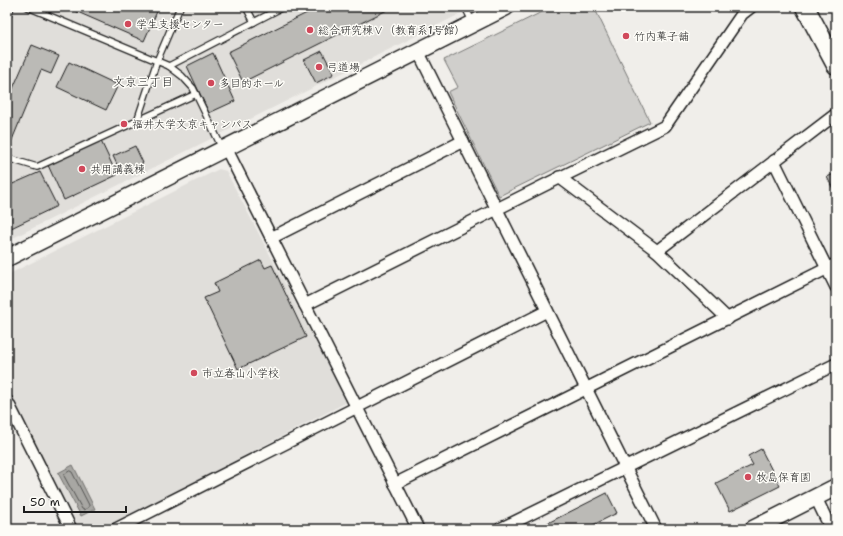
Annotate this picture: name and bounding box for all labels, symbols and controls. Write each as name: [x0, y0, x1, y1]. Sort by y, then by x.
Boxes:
place label: 学生支援センター: [136, 17, 224, 32]
marker: 学生支援センター: [123, 19, 133, 29]
place label: 総合研究棟Ⅴ（教育系1号館）: [318, 23, 466, 38]
marker: 総合研究棟Ⅴ（教育系1号館）: [305, 25, 315, 35]
place label: 竹内菓子舗: [634, 29, 689, 44]
marker: 竹内菓子舗: [621, 31, 631, 41]
place label: 弓道場: [327, 60, 360, 75]
marker: 弓道場: [314, 62, 324, 72]
district label: 文京三丁目: [113, 74, 173, 90]
place label: 多目的ホール: [219, 76, 284, 91]
marker: 多目的ホール: [206, 78, 216, 88]
place label: 福井大学文京キャンパス: [132, 117, 253, 132]
marker: 福井大学文京キャンパス: [119, 119, 129, 129]
place label: 共用講義棟: [90, 162, 145, 177]
marker: 共用講義棟: [77, 164, 87, 174]
place label: 市立春山小学校: [202, 366, 279, 381]
marker: 市立春山小学校: [189, 368, 199, 378]
place label: 牧島保育園: [756, 470, 811, 485]
marker: 牧島保育園: [743, 472, 753, 482]
scale bar: [24, 488, 126, 514]
text: 50 m: [30, 494, 60, 510]

